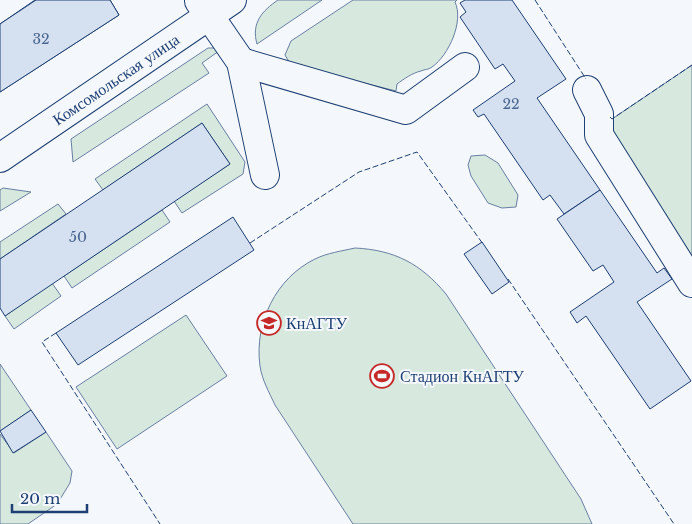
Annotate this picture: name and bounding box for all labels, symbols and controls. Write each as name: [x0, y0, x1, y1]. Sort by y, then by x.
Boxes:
street label: Комсомольская улица: [49, 29, 183, 129]
house number: 32: [32, 30, 50, 48]
house number: 22: [502, 95, 520, 113]
house number: 50: [69, 228, 87, 246]
school or university icon: КнАГТУ: [256, 310, 282, 336]
place label: КнАГТУ: [286, 313, 348, 333]
sports icon: Стадион КнАГТУ: [369, 363, 395, 389]
place label: Стадион КнАГТУ: [400, 366, 524, 386]
scale bar: [12, 482, 88, 514]
text: 20 m: [20, 489, 60, 508]

